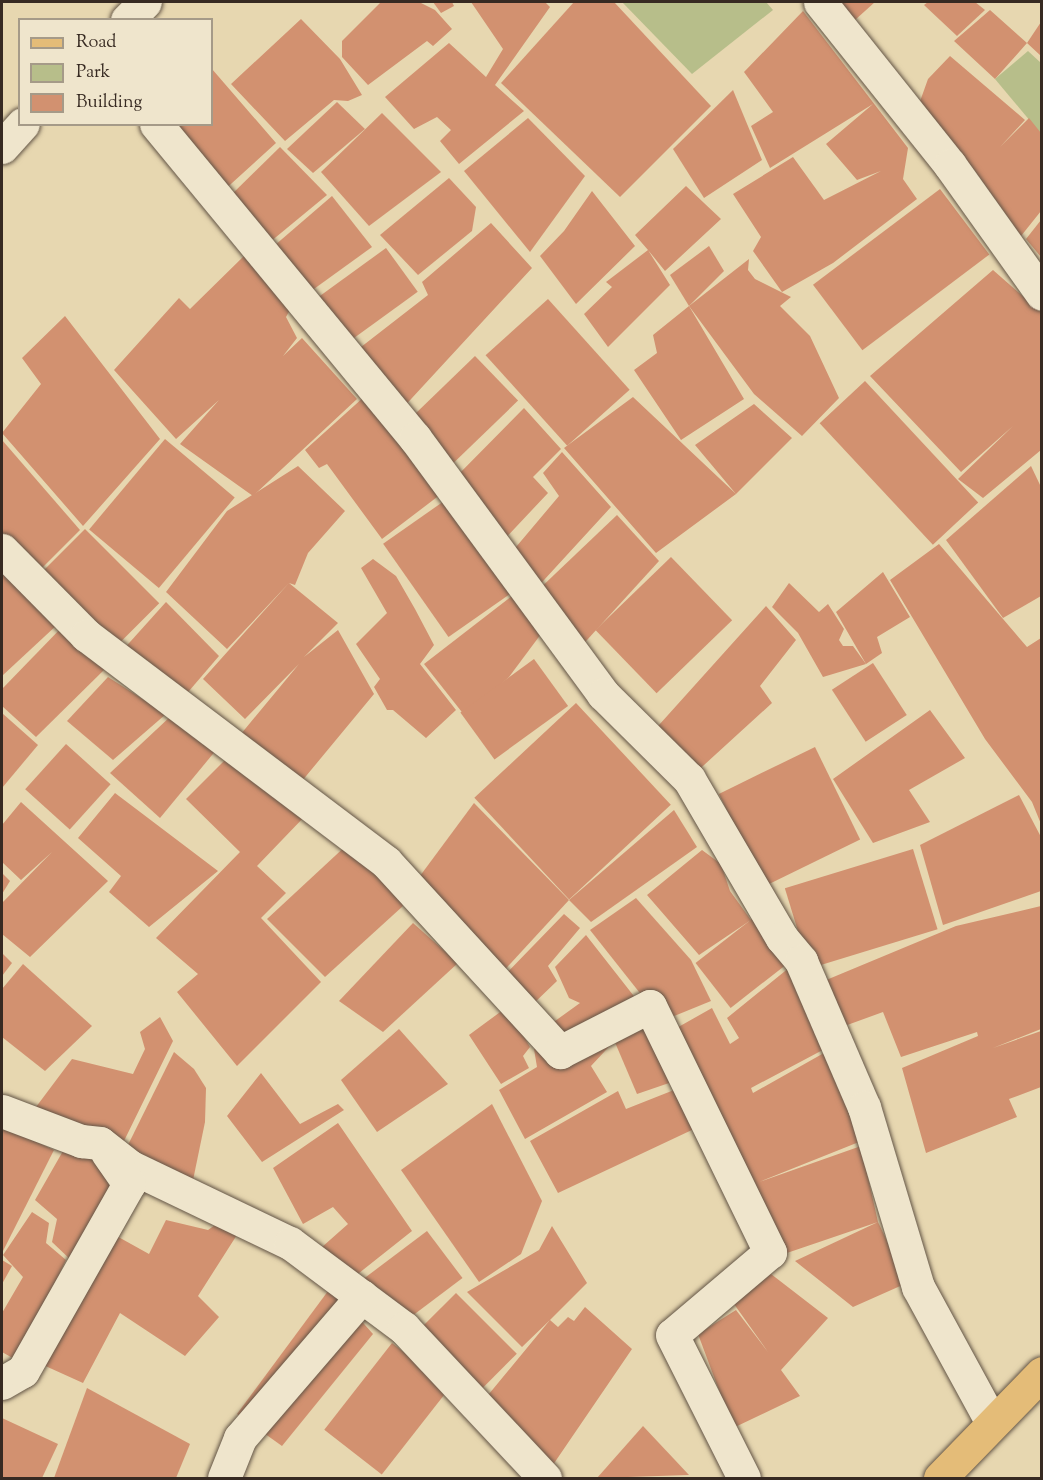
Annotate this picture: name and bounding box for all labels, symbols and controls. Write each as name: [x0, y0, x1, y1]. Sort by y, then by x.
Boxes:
legend: [18, 18, 213, 126]
text: Road: [76, 30, 116, 56]
text: Park: [76, 60, 110, 86]
text: Building: [76, 90, 142, 116]

